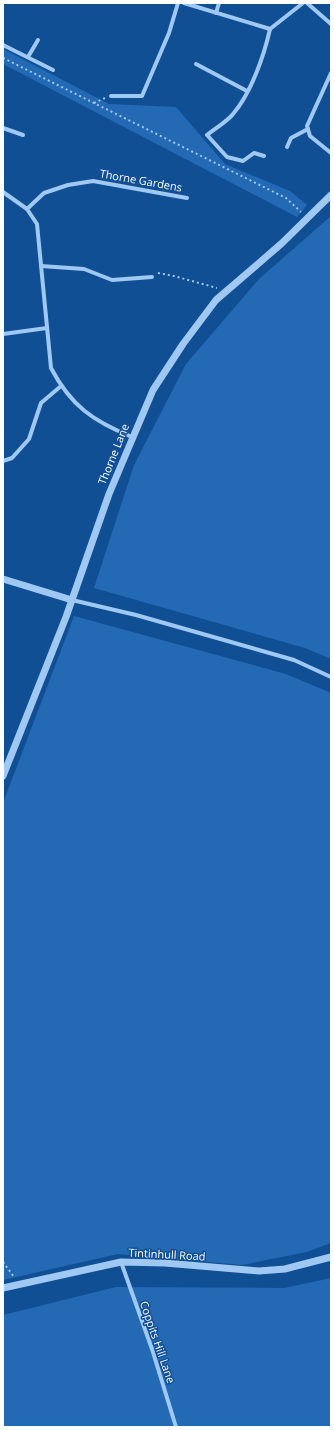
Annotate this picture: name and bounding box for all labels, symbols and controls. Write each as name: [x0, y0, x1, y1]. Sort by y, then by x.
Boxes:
street label: Thorne Gardens: [99, 165, 183, 195]
street label: Thorne Lane: [94, 421, 132, 487]
street label: Tintinhull Road: [128, 1244, 206, 1264]
street label: Coppits Hill Lane: [137, 1299, 179, 1385]

